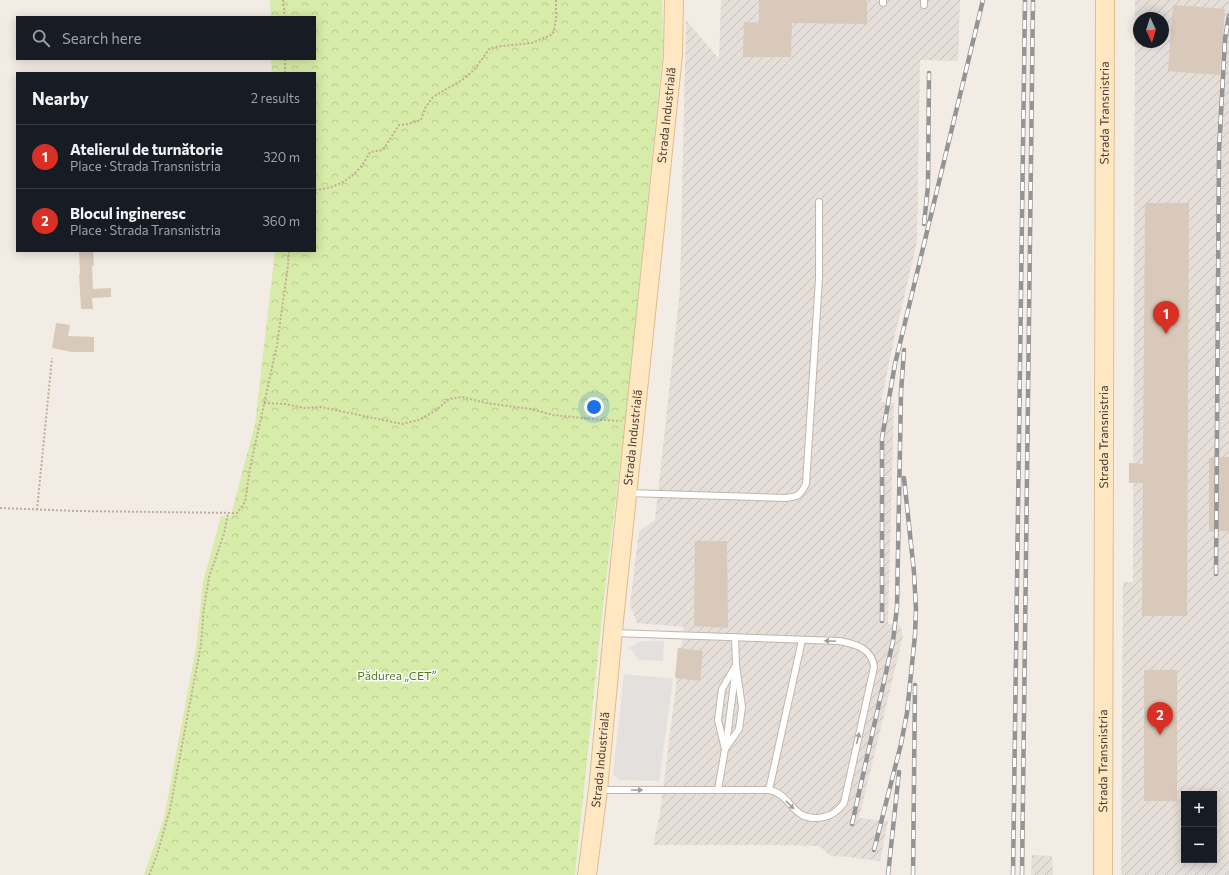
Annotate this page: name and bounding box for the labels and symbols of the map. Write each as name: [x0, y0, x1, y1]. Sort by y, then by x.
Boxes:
north arrow: [1133, 12, 1169, 48]
street label: Strada Transnistria: [1097, 62, 1111, 164]
street label: Strada Industrială: [654, 67, 678, 164]
pin: 1: [1153, 301, 1179, 334]
street label: Strada Transnistria: [1096, 386, 1110, 488]
street label: Strada Industrială: [620, 389, 644, 486]
your location: [584, 397, 604, 417]
one-way arrow: [823, 638, 836, 644]
park label: Pădurea „CET”: [357, 668, 437, 682]
pin: 2: [1147, 702, 1173, 735]
street label: Strada Transnistria: [1095, 710, 1109, 812]
street label: Strada Industrială: [588, 711, 611, 808]
one-way arrow: [856, 732, 862, 744]
one-way arrow: [631, 787, 644, 793]
one-way arrow: [785, 800, 795, 810]

